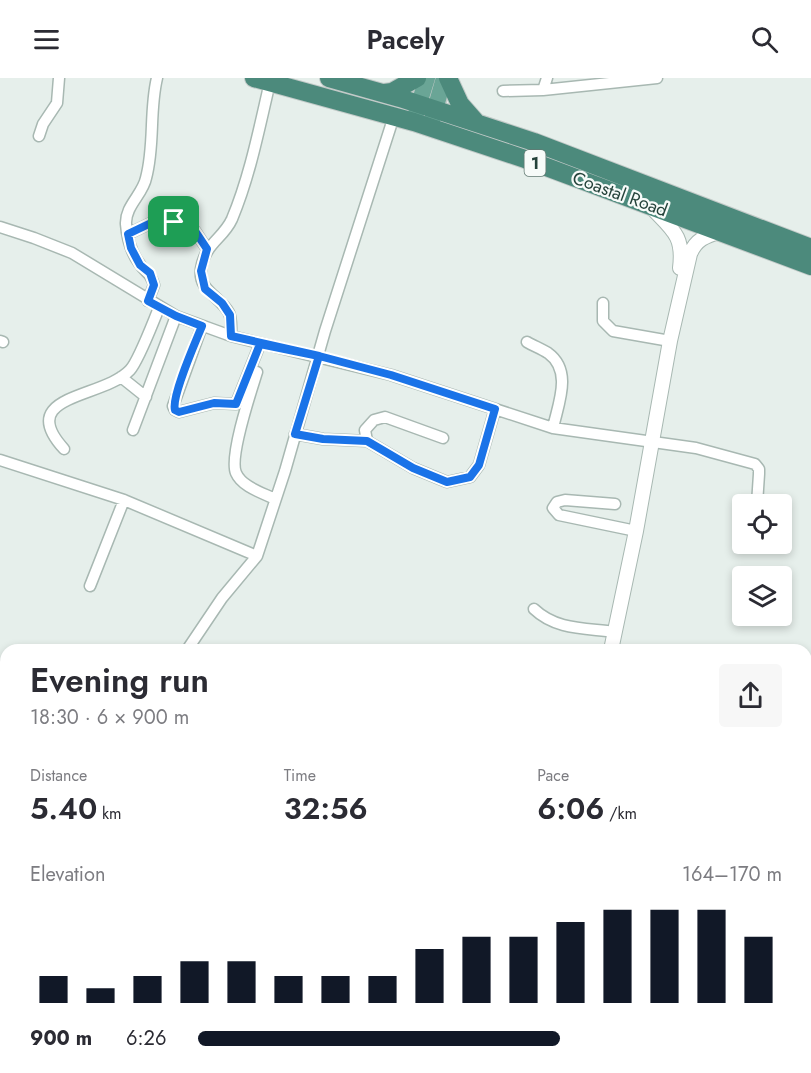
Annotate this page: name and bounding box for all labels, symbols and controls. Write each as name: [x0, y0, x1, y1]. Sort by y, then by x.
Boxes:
text: Pacely: [367, 20, 444, 59]
icon: menu: [30, 23, 63, 56]
icon: search: [748, 23, 781, 56]
road number: 1: [524, 150, 546, 176]
street label: Coastal Road: [569, 165, 671, 223]
pin: [148, 196, 199, 247]
icon: arrive: [157, 205, 190, 238]
map controls: [732, 494, 792, 626]
button: locate: [732, 494, 792, 554]
button: layers: [732, 566, 792, 626]
text: Evening run: [30, 657, 209, 704]
button: share: [719, 664, 782, 727]
text: 18:30 · 6 × 900 m: [30, 703, 189, 732]
text: Distance: [30, 764, 87, 787]
text: Time: [284, 764, 316, 787]
text: Pace: [537, 764, 569, 787]
text: 5.40: [30, 787, 97, 830]
text: 32:56: [284, 787, 368, 830]
text: 6:06: [537, 787, 604, 830]
text: km: [97, 802, 122, 825]
text: /km: [604, 802, 637, 825]
text: Elevation: [30, 860, 105, 889]
text: 164–170 m: [682, 860, 782, 889]
text: 900 m: [30, 1024, 92, 1053]
text: 6:26: [126, 1024, 166, 1053]

